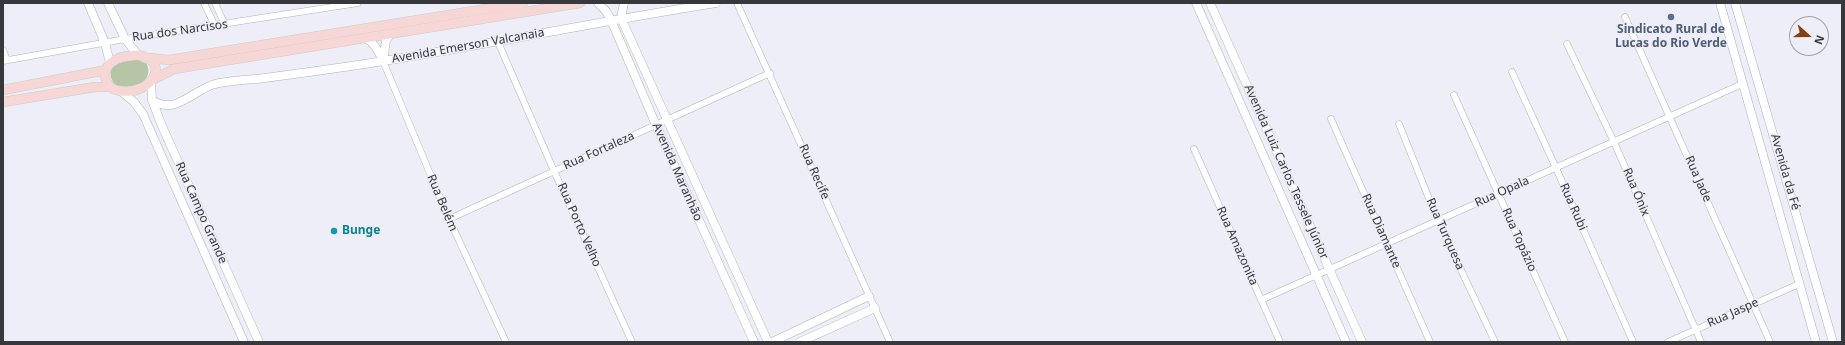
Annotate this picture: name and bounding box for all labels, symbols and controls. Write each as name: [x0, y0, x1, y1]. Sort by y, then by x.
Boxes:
marker: Sindicato Rural de Lucas do Rio Verde: [1666, 12, 1676, 22]
north arrow: [1789, 16, 1829, 56]
street label: Rua dos Narcisos: [131, 17, 229, 45]
place label: Sindicato Rural de Lucas do Rio Verde: [1615, 23, 1727, 51]
street label: Avenida Emerson Valcanaia: [391, 25, 545, 67]
text: N: [1811, 33, 1828, 47]
street label: Avenida Luiz Carlos Tessele Júnior: [1241, 82, 1331, 262]
street label: Avenida Maranhão: [649, 121, 705, 223]
street label: Rua Fortaleza: [561, 129, 637, 173]
street label: Avenida da Fé: [1767, 132, 1803, 212]
street label: Rua Recife: [795, 142, 833, 202]
street label: Rua Jade: [1681, 154, 1715, 204]
street label: Rua Campo Grande: [172, 160, 230, 266]
street label: Rua Ónix: [1619, 166, 1653, 218]
street label: Rua Belém: [424, 172, 460, 234]
street label: Rua Opala: [1473, 174, 1531, 210]
street label: Rua Porto Velho: [554, 181, 604, 269]
street label: Rua Rubi: [1556, 181, 1590, 233]
street label: Rua Diamante: [1358, 192, 1404, 270]
street label: Rua Turquesa: [1423, 196, 1467, 272]
street label: Rua Amazonita: [1213, 204, 1261, 288]
street label: Rua Topázio: [1499, 206, 1539, 274]
place label: Bunge: [342, 224, 380, 238]
marker: Bunge: [329, 226, 339, 236]
street label: Rua Jaspe: [1705, 295, 1761, 331]

